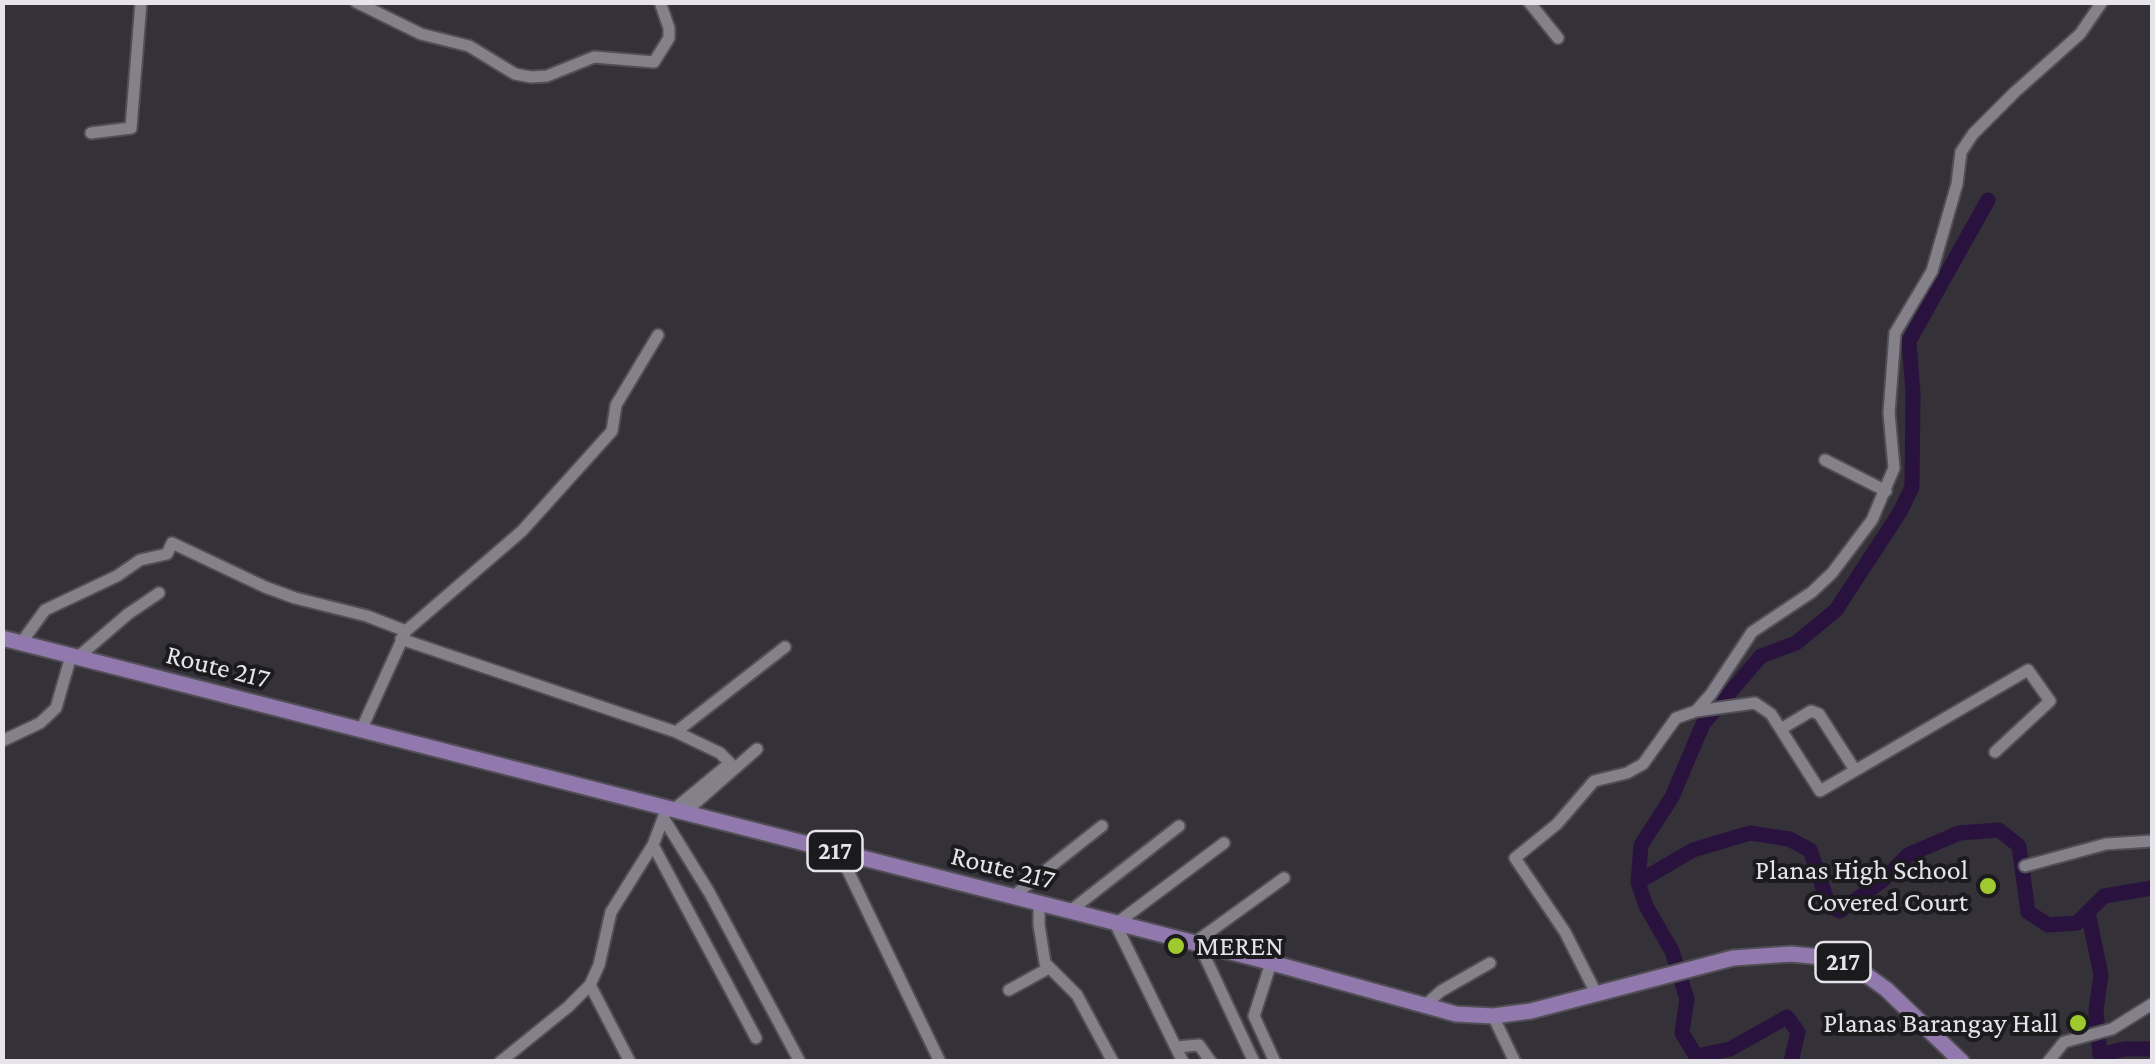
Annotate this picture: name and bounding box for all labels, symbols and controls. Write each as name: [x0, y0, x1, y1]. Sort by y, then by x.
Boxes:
street label: Route 217: [162, 638, 274, 696]
road number: 217: [808, 831, 862, 871]
street label: Route 217: [947, 839, 1059, 897]
place label: Planas High School Covered Court: [1755, 853, 1968, 919]
marker: Planas High School Covered Court: [1977, 875, 1999, 897]
place label: MEREN: [1196, 929, 1284, 963]
marker: MEREN: [1165, 935, 1187, 957]
road number: 217: [1816, 942, 1870, 982]
place label: Planas Barangay Hall: [1823, 1006, 2058, 1040]
marker: Planas Barangay Hall: [2067, 1012, 2089, 1034]

